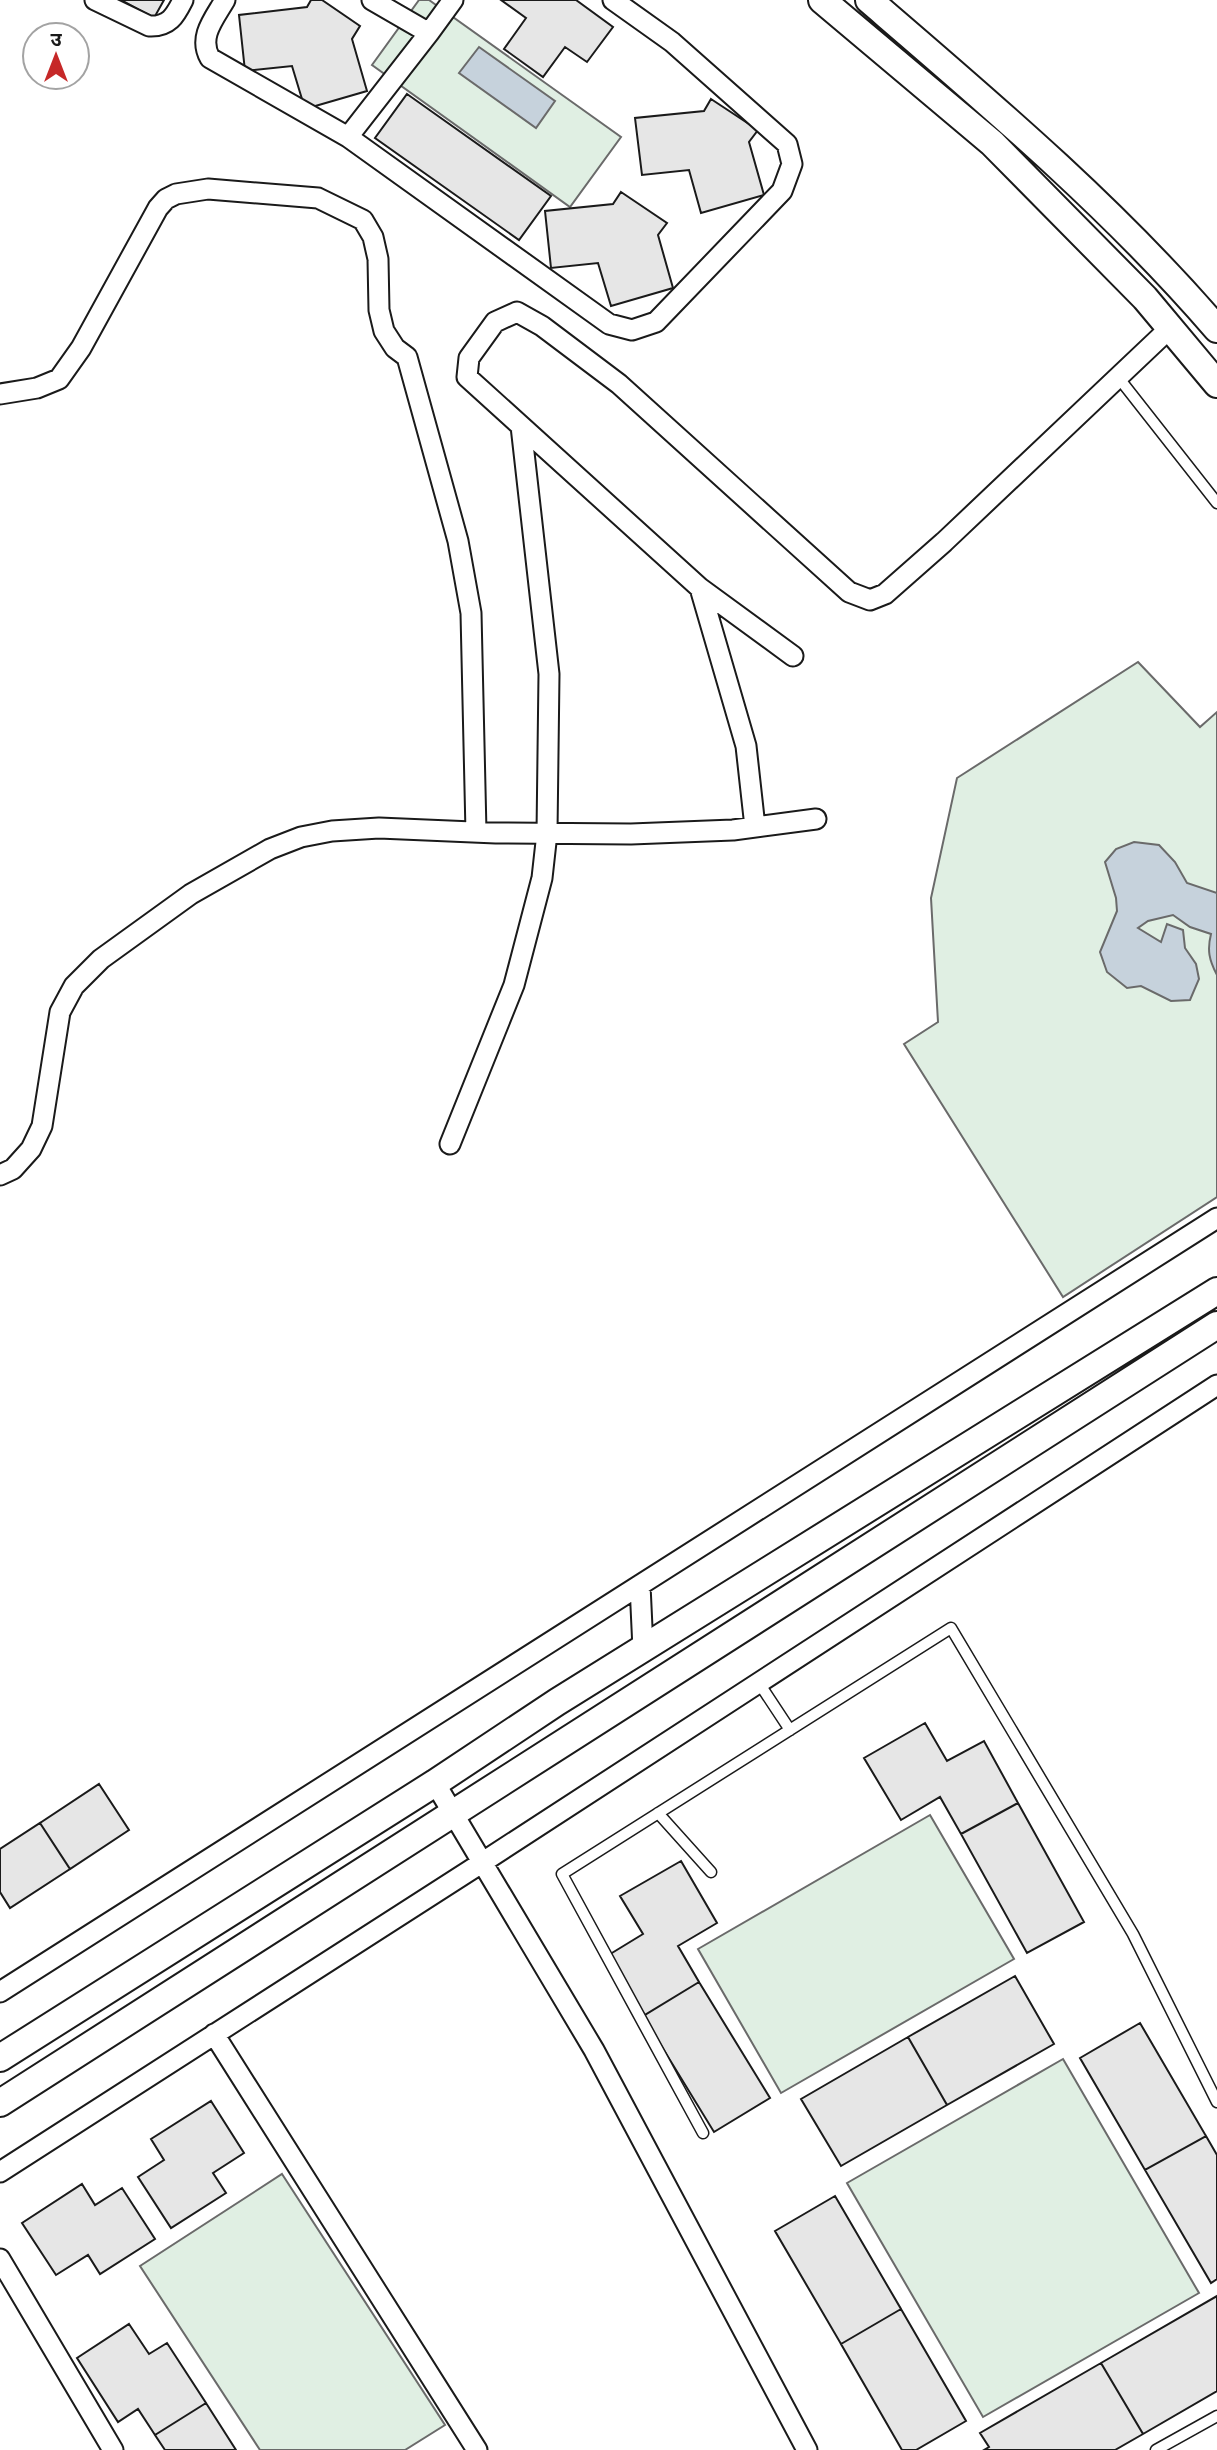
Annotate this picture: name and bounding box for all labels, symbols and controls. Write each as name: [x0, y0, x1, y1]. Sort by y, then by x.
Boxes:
north arrow: [21, 21, 91, 91]
text: उ: [50, 28, 62, 51]

